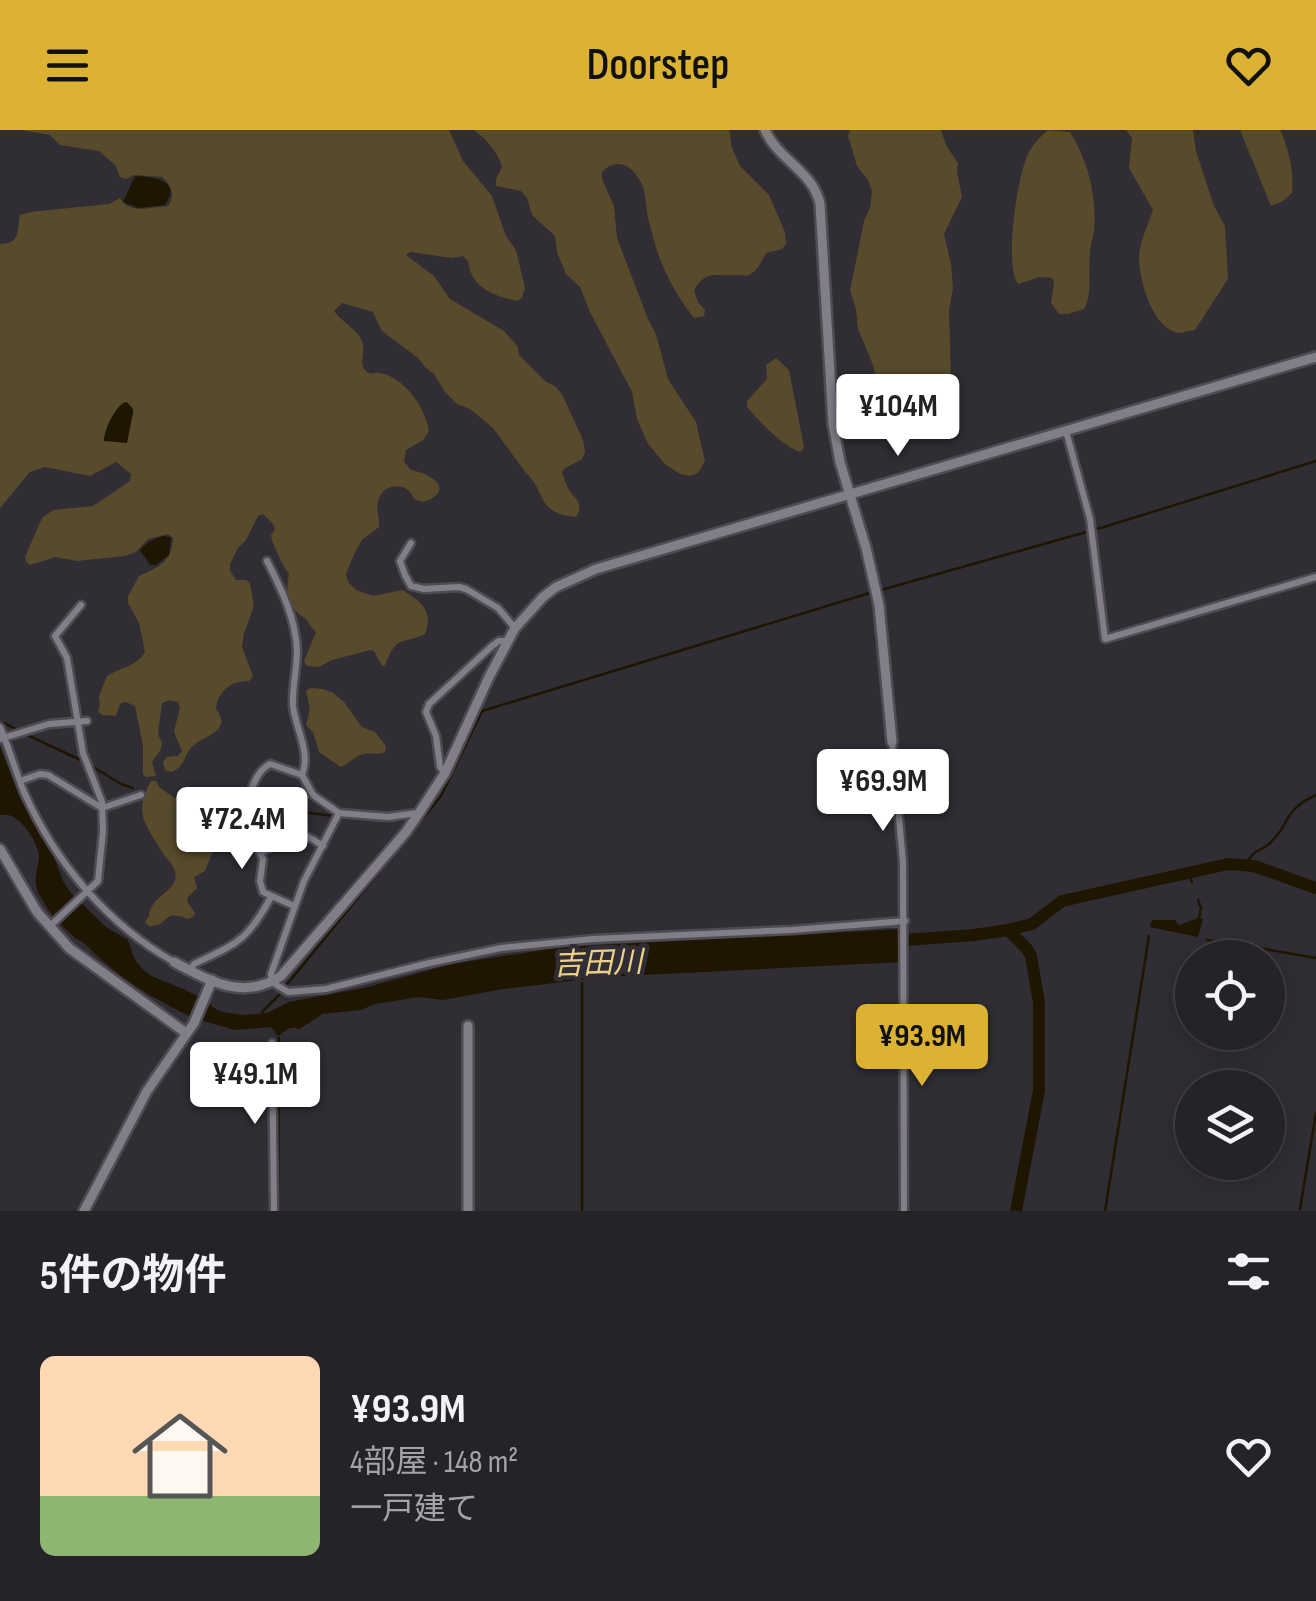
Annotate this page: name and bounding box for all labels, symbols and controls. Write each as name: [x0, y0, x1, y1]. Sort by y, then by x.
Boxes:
icon: menu: [40, 38, 95, 93]
text: Doorstep: [587, 38, 729, 93]
icon: heart: [1221, 38, 1276, 93]
pin: ¥104M: [828, 374, 968, 459]
text: ¥104M: [858, 387, 938, 426]
pin: ¥69.9M: [802, 749, 964, 834]
text: ¥69.9M: [839, 762, 927, 801]
pin: ¥72.4M: [161, 787, 323, 872]
text: ¥72.4M: [198, 800, 286, 839]
map controls: [1175, 940, 1285, 1180]
button: locate: [1175, 940, 1285, 1050]
water label: 吉田川: [552, 944, 647, 984]
pin: ¥93.9M: [841, 1004, 1003, 1089]
text: ¥93.9M: [878, 1017, 966, 1056]
pin: ¥49.1M: [174, 1042, 336, 1127]
text: ¥49.1M: [212, 1055, 298, 1094]
button: layers: [1175, 1070, 1285, 1180]
icon: filters: [1221, 1244, 1276, 1299]
text: 5件の物件: [40, 1251, 226, 1302]
text: ¥93.9M: [350, 1384, 466, 1435]
icon: home: [120, 1396, 240, 1516]
icon: heart: [1221, 1429, 1276, 1484]
text: 4部屋 · 148 m²: [350, 1443, 518, 1482]
text: 一戸建て: [350, 1490, 478, 1529]

